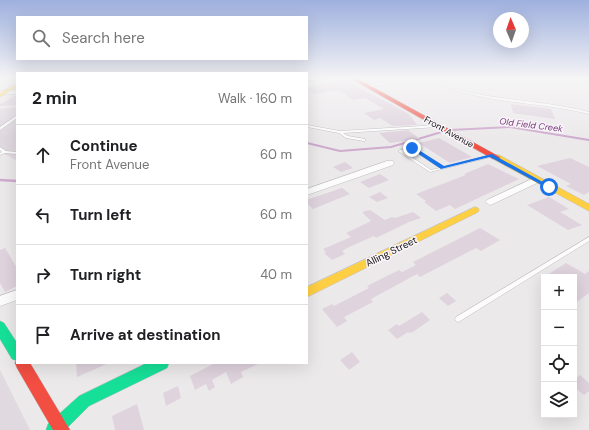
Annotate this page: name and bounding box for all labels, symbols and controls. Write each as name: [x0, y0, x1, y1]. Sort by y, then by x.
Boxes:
north arrow: [493, 12, 529, 48]
search box: [16, 16, 308, 60]
icon: search: [30, 27, 52, 49]
text: Search here: [62, 28, 145, 48]
text: 2 min: [32, 87, 77, 109]
text: Walk · 160 m: [218, 90, 292, 107]
street label: Front Avenue: [422, 113, 476, 151]
water label: Old Field Creek: [499, 115, 564, 135]
text: Continue: [70, 136, 138, 156]
route end: [403, 139, 421, 157]
icon: ahead: [32, 144, 54, 166]
text: 60 m: [260, 146, 292, 163]
text: Front Avenue: [70, 156, 149, 173]
route start: [540, 178, 558, 196]
icon: left: [32, 204, 54, 226]
text: Turn left: [70, 205, 131, 225]
text: 60 m: [260, 206, 292, 223]
street label: Alling Street: [363, 233, 419, 270]
icon: right: [32, 264, 54, 286]
text: Turn right: [70, 265, 141, 285]
text: 40 m: [260, 266, 292, 283]
map controls: [541, 274, 577, 418]
button: +: [541, 274, 577, 310]
button: −: [541, 310, 577, 346]
icon: arrive: [32, 324, 54, 346]
text: Arrive at destination: [70, 325, 221, 345]
button: locate: [541, 346, 577, 382]
button: layers: [541, 382, 577, 418]

